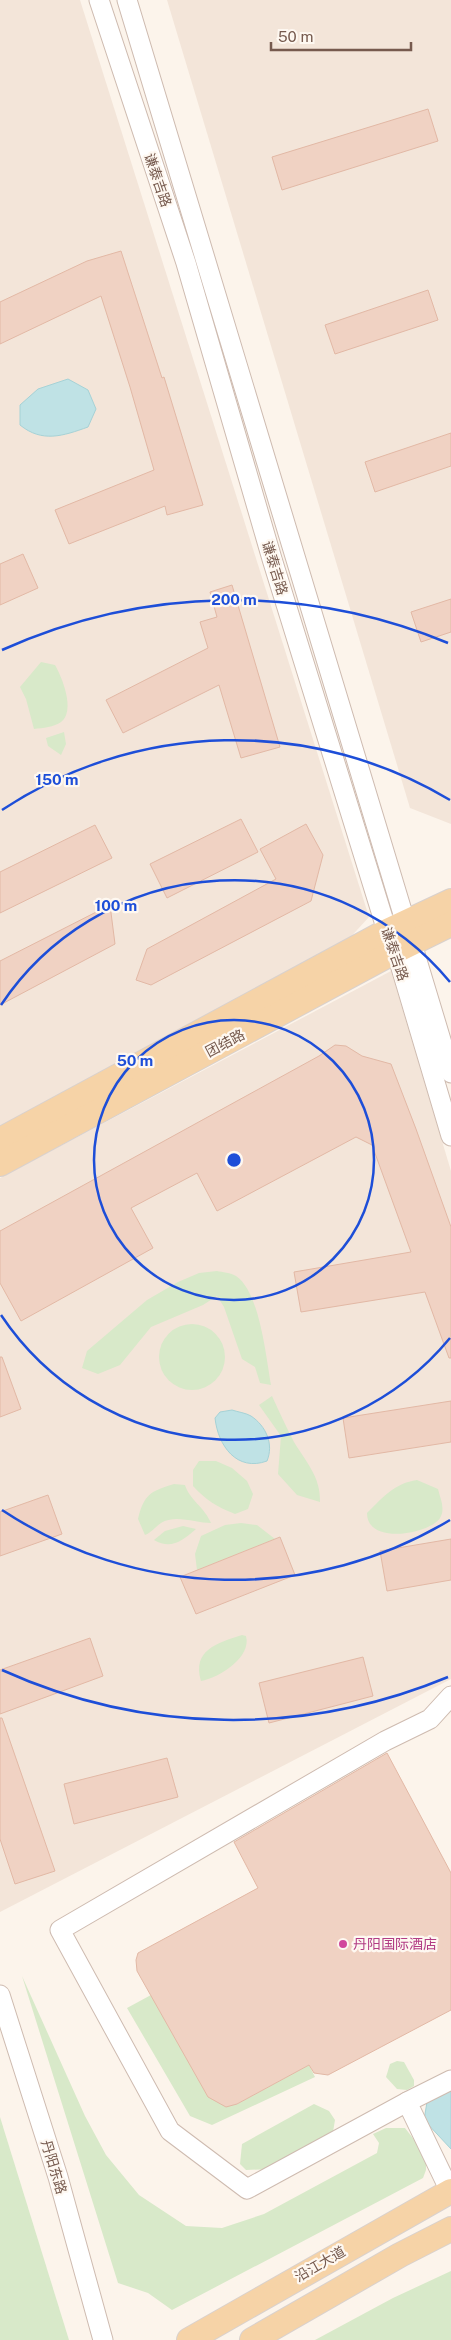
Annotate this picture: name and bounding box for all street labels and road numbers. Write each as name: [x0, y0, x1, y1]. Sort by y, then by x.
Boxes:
street label: 谦泰吉路: [141, 151, 175, 209]
street label: 谦泰吉路: [259, 539, 291, 597]
street label: 谦泰吉路: [378, 925, 412, 983]
street label: 团结路: [203, 1026, 247, 1060]
street label: 丹阳东路: [38, 2138, 70, 2196]
street label: 沿江大道: [292, 2243, 348, 2285]

